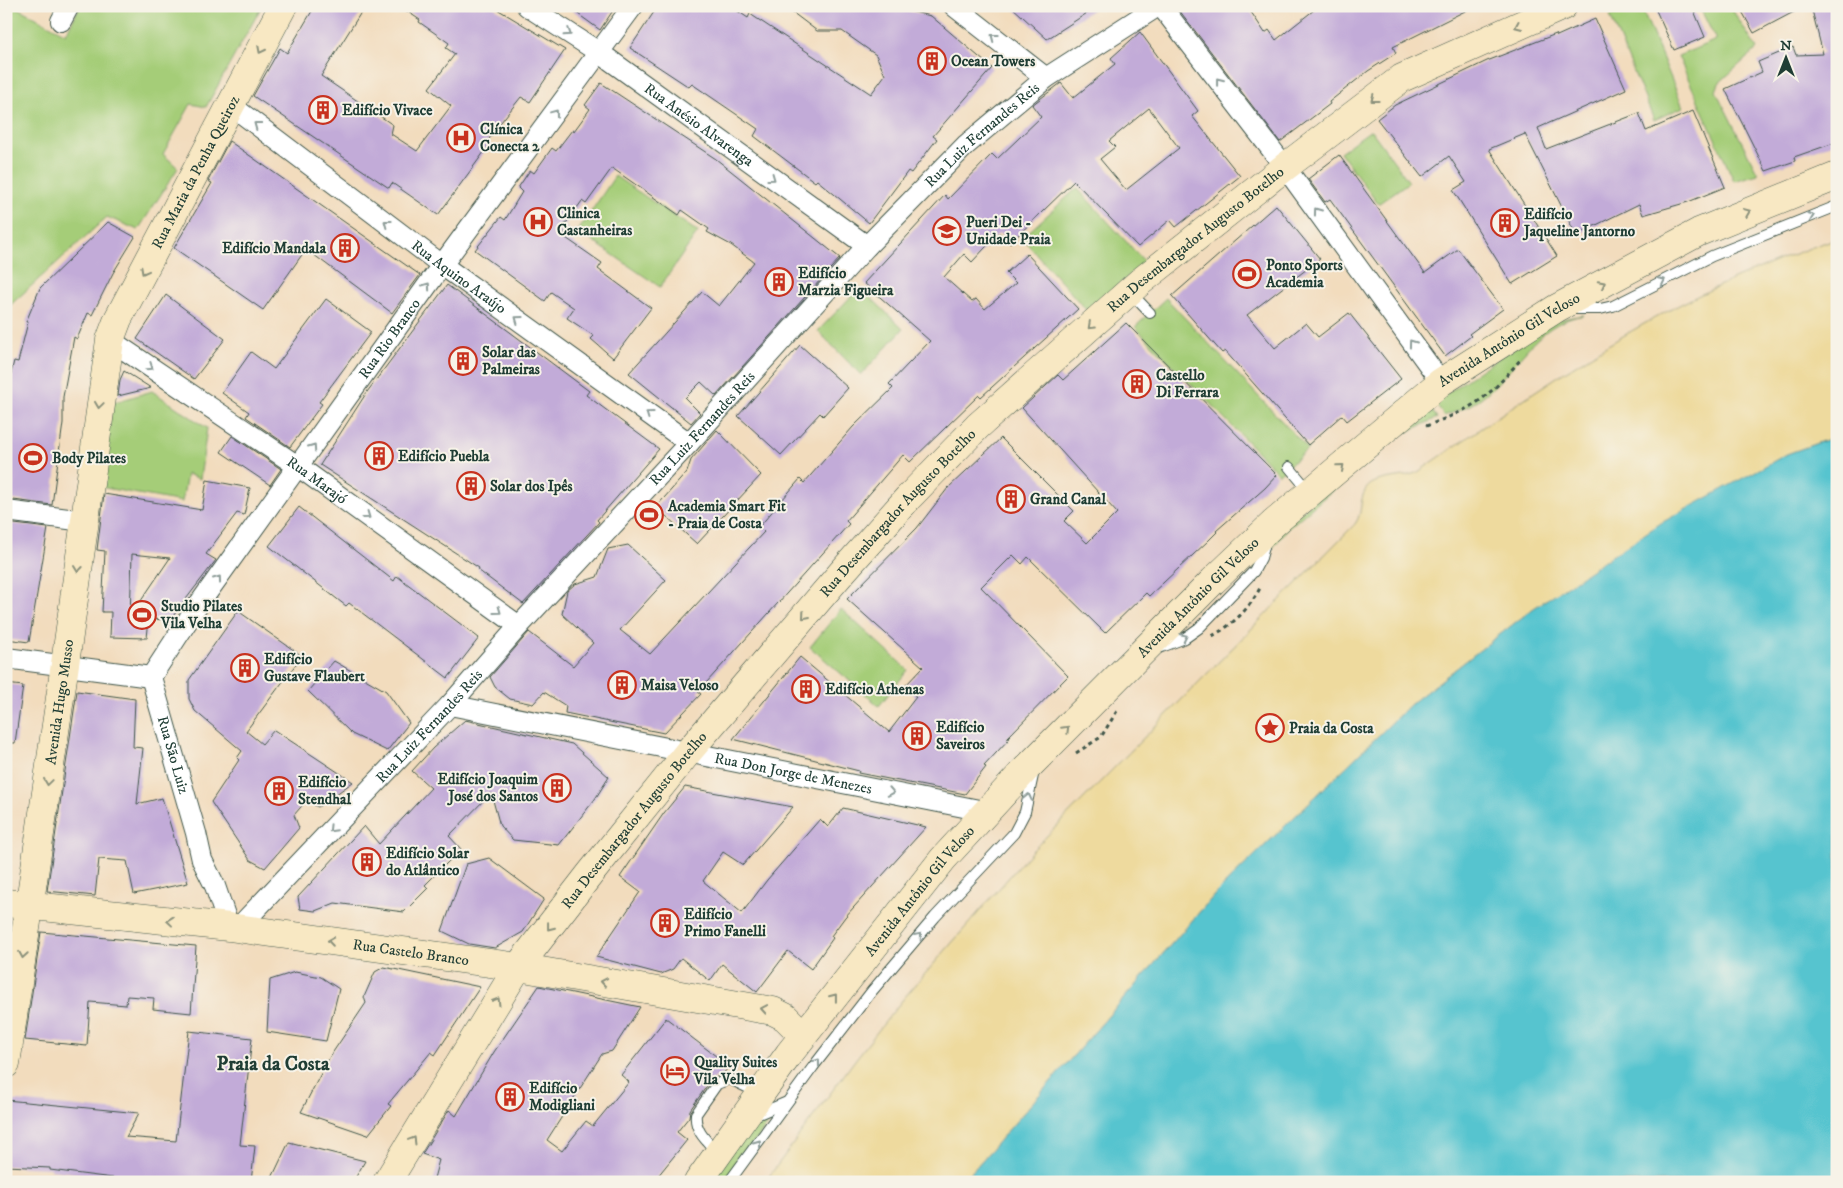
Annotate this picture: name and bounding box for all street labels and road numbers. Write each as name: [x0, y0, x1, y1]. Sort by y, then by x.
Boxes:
street label: Rua Luiz Fernandes Reis: [920, 78, 1043, 191]
street label: Rua Anésio Alvarenga: [641, 79, 758, 171]
street label: Rua Maria da Penha Queiroz: [147, 92, 244, 252]
street label: Rua Desembargador Augusto Botelho: [1103, 162, 1288, 316]
street label: Rua Aquino Araújo: [408, 236, 510, 318]
street label: Avenida Antônio Gil Veloso: [1434, 288, 1583, 391]
street label: Rua Rio Branco: [354, 295, 424, 382]
street label: Rua Luiz Fernandes Reis: [645, 367, 759, 489]
street label: Rua Desembargador Augusto Botelho: [816, 425, 980, 601]
street label: Rua Marajó: [283, 452, 351, 508]
street label: Avenida Antônio Gil Veloso: [1133, 533, 1263, 661]
street label: Avenida Hugo Musso: [41, 638, 78, 766]
street label: Rua Luiz Fernandes Reis: [372, 665, 486, 787]
street label: Rua São Luiz: [153, 714, 194, 796]
street label: Rua Desembargador Augusto Botelho: [557, 728, 711, 913]
street label: Rua Don Jorge de Menezes: [713, 748, 874, 798]
street label: Avenida Antônio Gil Veloso: [860, 821, 979, 960]
street label: Rua Castelo Branco: [352, 935, 470, 970]

